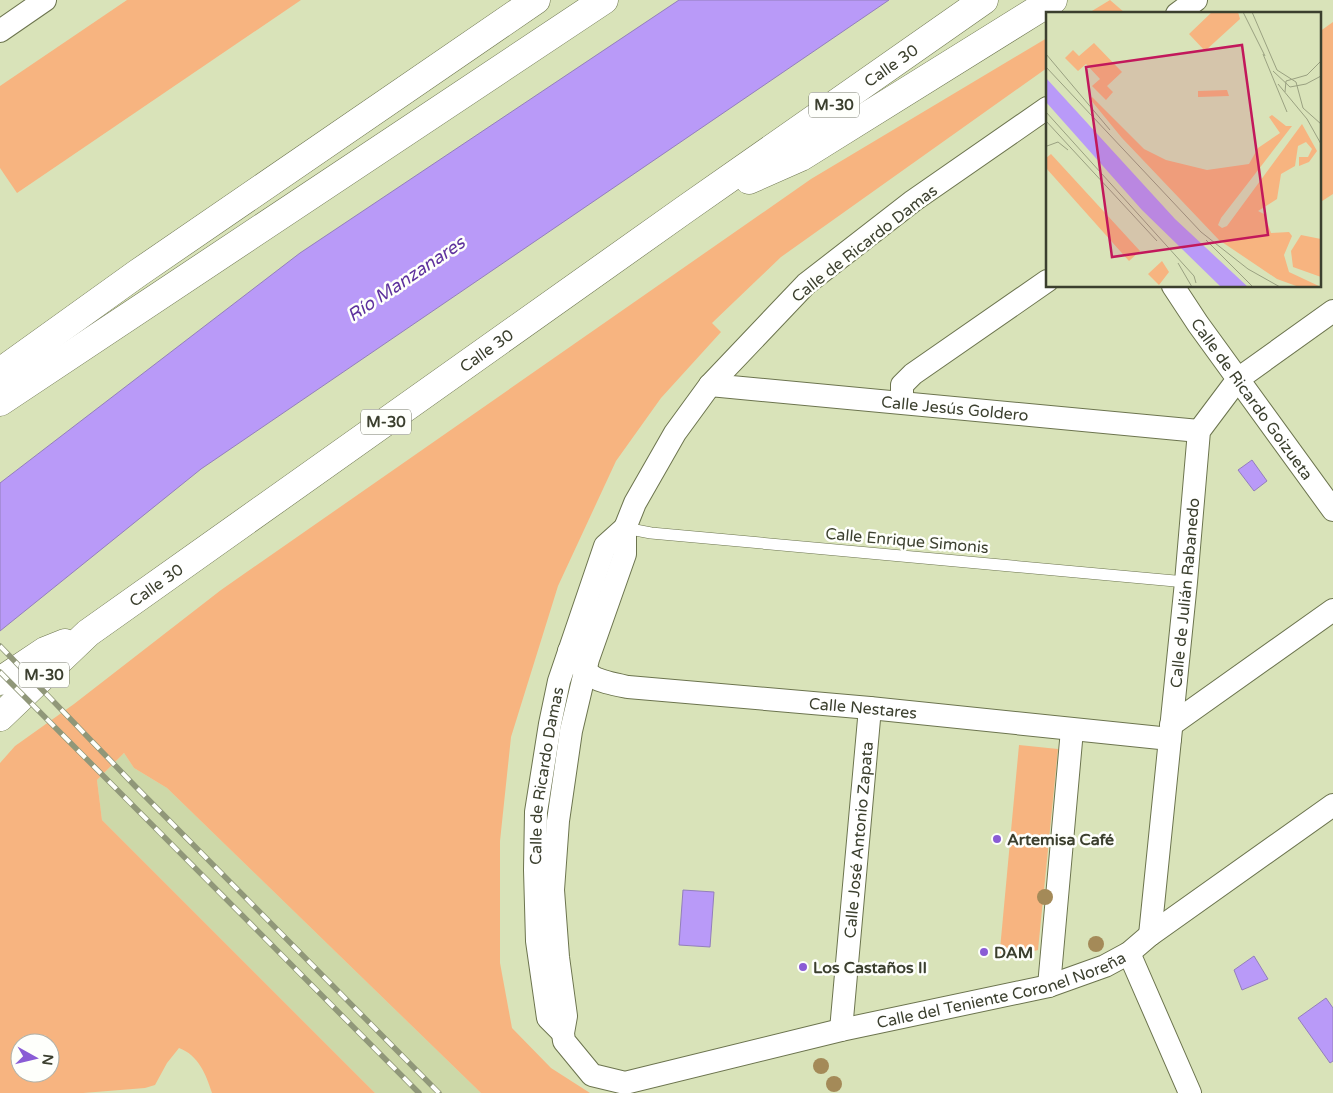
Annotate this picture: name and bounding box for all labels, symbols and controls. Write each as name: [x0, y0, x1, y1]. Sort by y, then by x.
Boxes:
inset map: [1046, 12, 1320, 288]
street label: Calle 30: [861, 40, 922, 92]
road number: M-30: [809, 92, 859, 118]
street label: Calle de Ricardo Damas: [788, 181, 942, 307]
water label: Río Manzanares: [343, 231, 470, 326]
street label: Calle de Ricardo Goizueta: [1186, 315, 1317, 484]
street label: Calle 30: [456, 325, 518, 377]
street label: Calle Jesús Goldero: [880, 392, 1029, 426]
road number: M-30: [361, 410, 411, 434]
street label: Calle de Julián Rabanedo: [1166, 497, 1204, 689]
street label: Calle Enrique Simonis: [824, 524, 989, 558]
street label: Calle 30: [126, 560, 187, 612]
road number: M-30: [19, 662, 69, 688]
street label: Calle de Ricardo Damas: [526, 685, 568, 865]
street label: Calle Nestares: [808, 694, 918, 724]
street label: Calle José Antonio Zapata: [840, 741, 878, 939]
place label: Artemisa Café: [1007, 830, 1114, 850]
marker: Artemisa Café: [991, 833, 1003, 845]
place label: DAM: [994, 943, 1033, 963]
marker: DAM: [978, 946, 990, 958]
street label: Calle del Teniente Coronel Noreña: [875, 948, 1129, 1033]
place label: Los Castaños II: [813, 958, 927, 978]
marker: Los Castaños II: [797, 961, 809, 973]
north arrow: [10, 1033, 60, 1083]
text: N: [38, 1053, 57, 1066]

